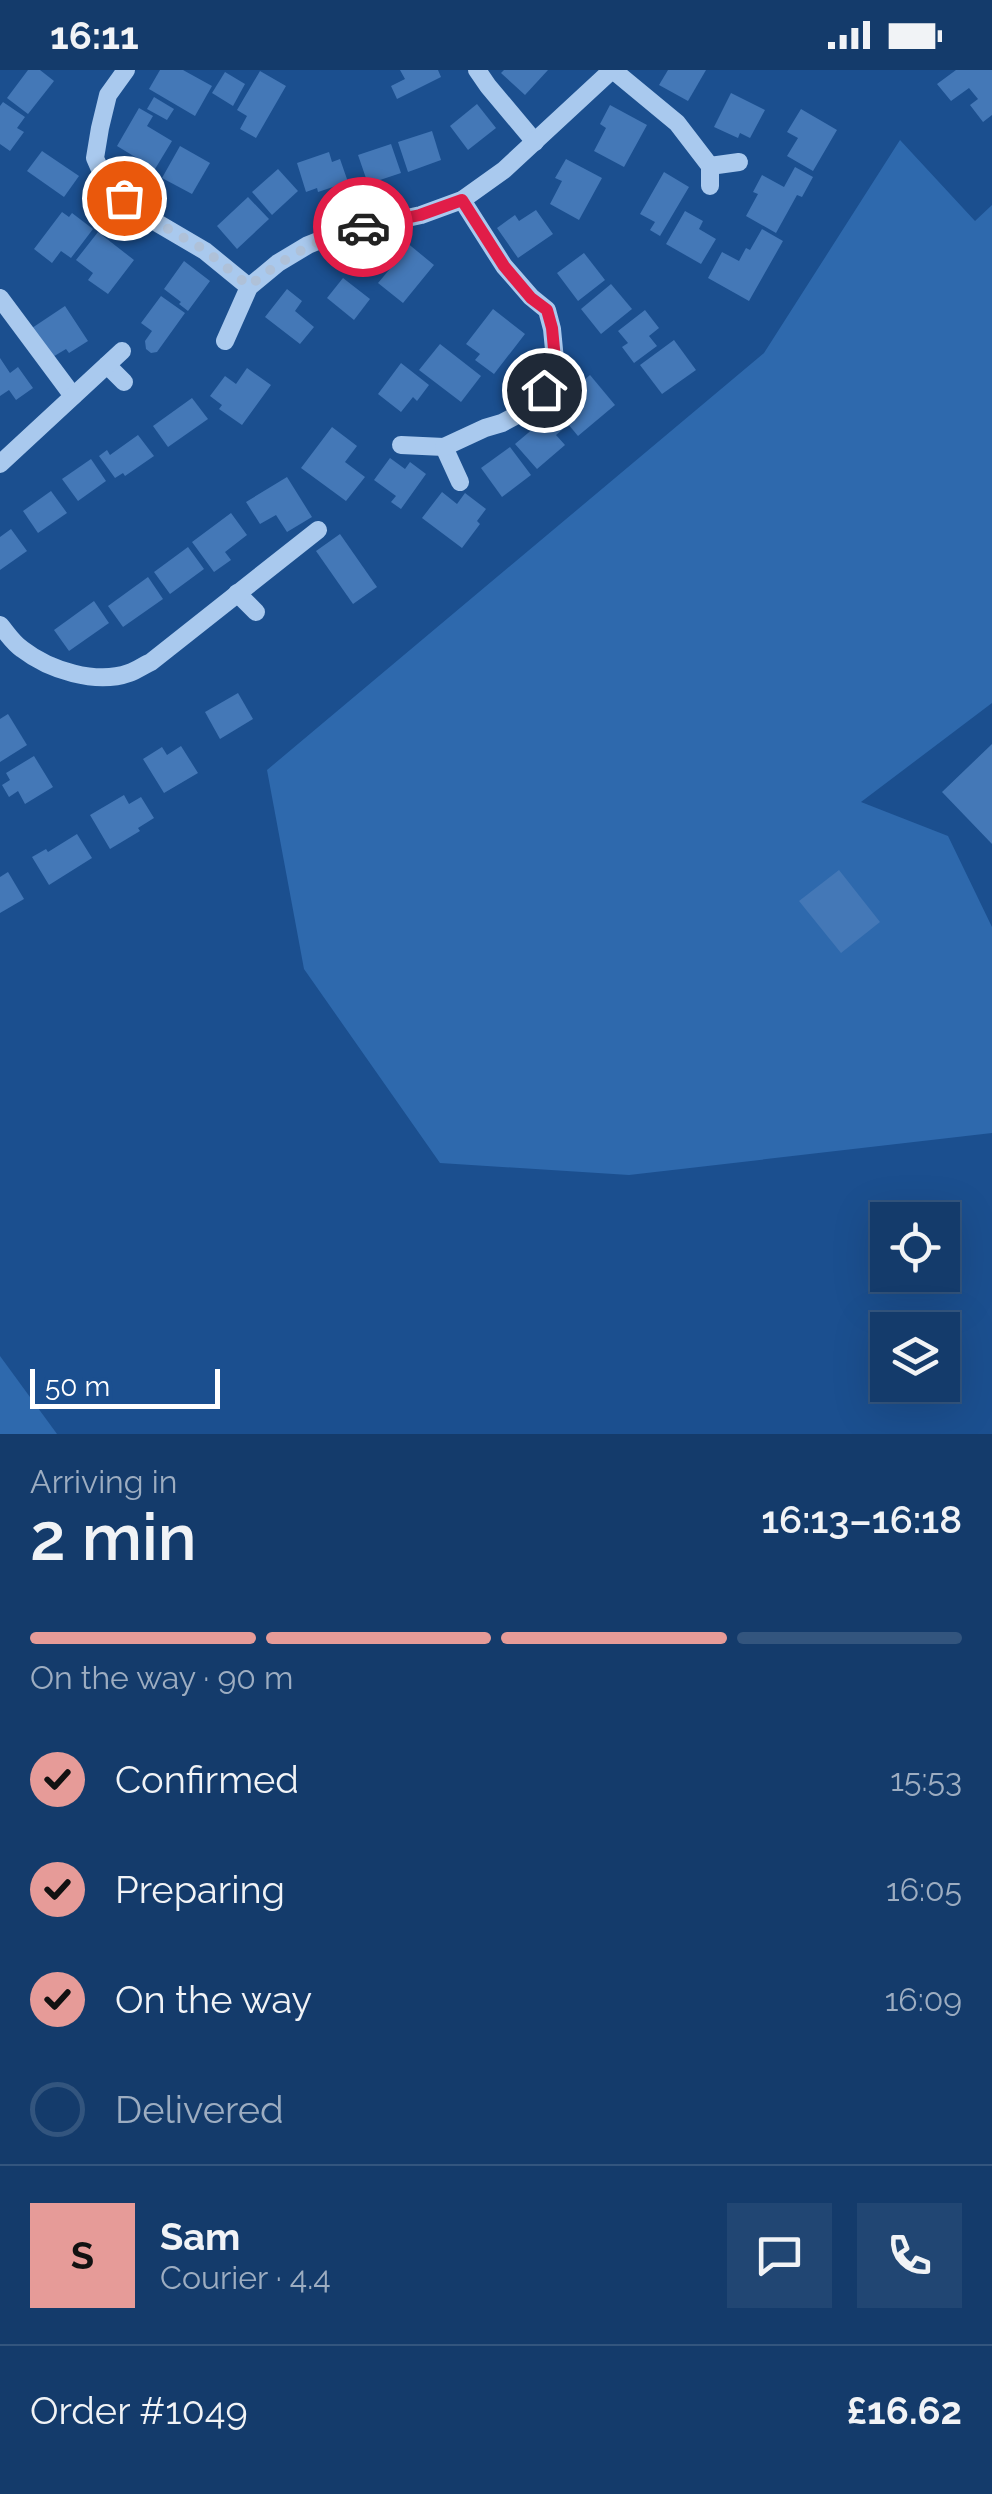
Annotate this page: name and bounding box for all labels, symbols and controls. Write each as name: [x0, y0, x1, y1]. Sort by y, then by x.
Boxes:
text: 16:11: [50, 13, 139, 58]
pin: [82, 156, 167, 241]
icon: bag: [97, 171, 152, 226]
courier: [313, 177, 413, 277]
icon: car: [336, 200, 391, 255]
pin: [502, 348, 587, 433]
icon: home: [517, 363, 572, 418]
map controls: [870, 1202, 960, 1402]
button: locate: [870, 1202, 960, 1292]
button: layers: [870, 1312, 960, 1402]
scale bar: [30, 1364, 220, 1408]
text: 50 m: [45, 1370, 110, 1403]
text: Arriving in: [30, 1463, 177, 1500]
text: 16:13–16:18: [761, 1497, 962, 1542]
text: 2 min: [30, 1499, 197, 1575]
text: On the way · 90 m: [30, 1659, 293, 1696]
icon: check: [30, 1752, 85, 1807]
text: Confirmed: [115, 1757, 299, 1802]
text: 15:53: [890, 1761, 962, 1798]
icon: check: [30, 1862, 85, 1917]
text: Preparing: [115, 1867, 285, 1912]
text: 16:05: [886, 1871, 962, 1908]
icon: check: [30, 1972, 85, 2027]
text: On the way: [115, 1977, 312, 2022]
text: 16:09: [885, 1981, 962, 2018]
text: Delivered: [115, 2087, 284, 2132]
button: chat: [727, 2203, 832, 2308]
button: phone: [857, 2203, 962, 2308]
text: Sam: [160, 2214, 240, 2259]
text: S: [71, 2233, 94, 2278]
text: Courier · 4.4: [160, 2259, 331, 2296]
text: Order #1049: [30, 2388, 248, 2433]
text: £16.62: [846, 2388, 962, 2433]

